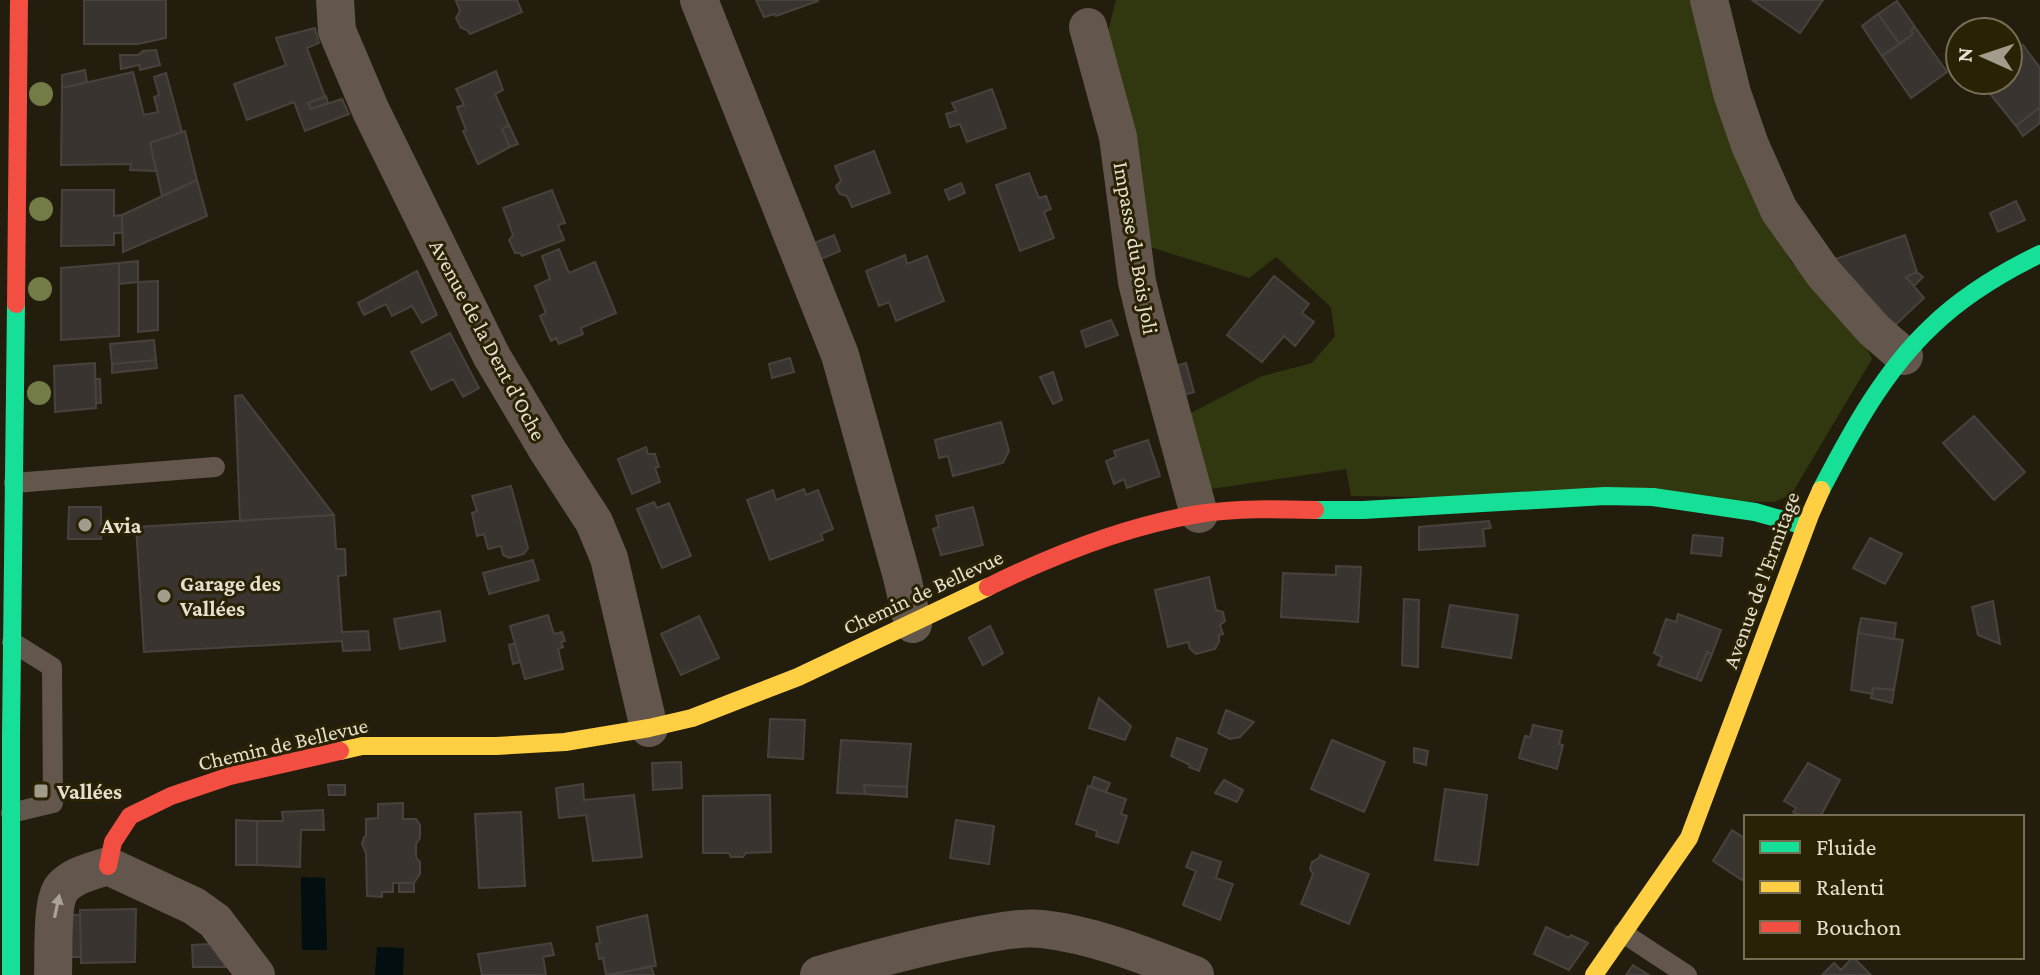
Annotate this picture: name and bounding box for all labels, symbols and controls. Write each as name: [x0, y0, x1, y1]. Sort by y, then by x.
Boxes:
north arrow: [1944, 16, 2024, 96]
text: N: [1952, 47, 1977, 63]
street label: Impasse du Bois Joli: [1109, 160, 1164, 337]
street label: Avenue de la Dent d'Oche: [424, 235, 552, 445]
street label: Avenue de l'Ermitage: [1717, 488, 1805, 672]
place label: Avia: [100, 513, 142, 538]
marker: Avia: [76, 516, 94, 534]
street label: Chemin de Bellevue: [839, 544, 1007, 640]
place label: Garage des Vallées: [179, 571, 281, 621]
marker: Garage des Vallées: [155, 587, 173, 605]
street label: Chemin de Bellevue: [196, 712, 370, 776]
place label: Vallées: [56, 779, 122, 804]
marker: Vallées: [32, 782, 50, 800]
legend: [1744, 815, 2024, 959]
text: Fluide: [1816, 833, 1876, 860]
text: Ralenti: [1816, 873, 1884, 900]
one-way arrow: [51, 893, 64, 918]
text: Bouchon: [1816, 913, 1901, 940]

